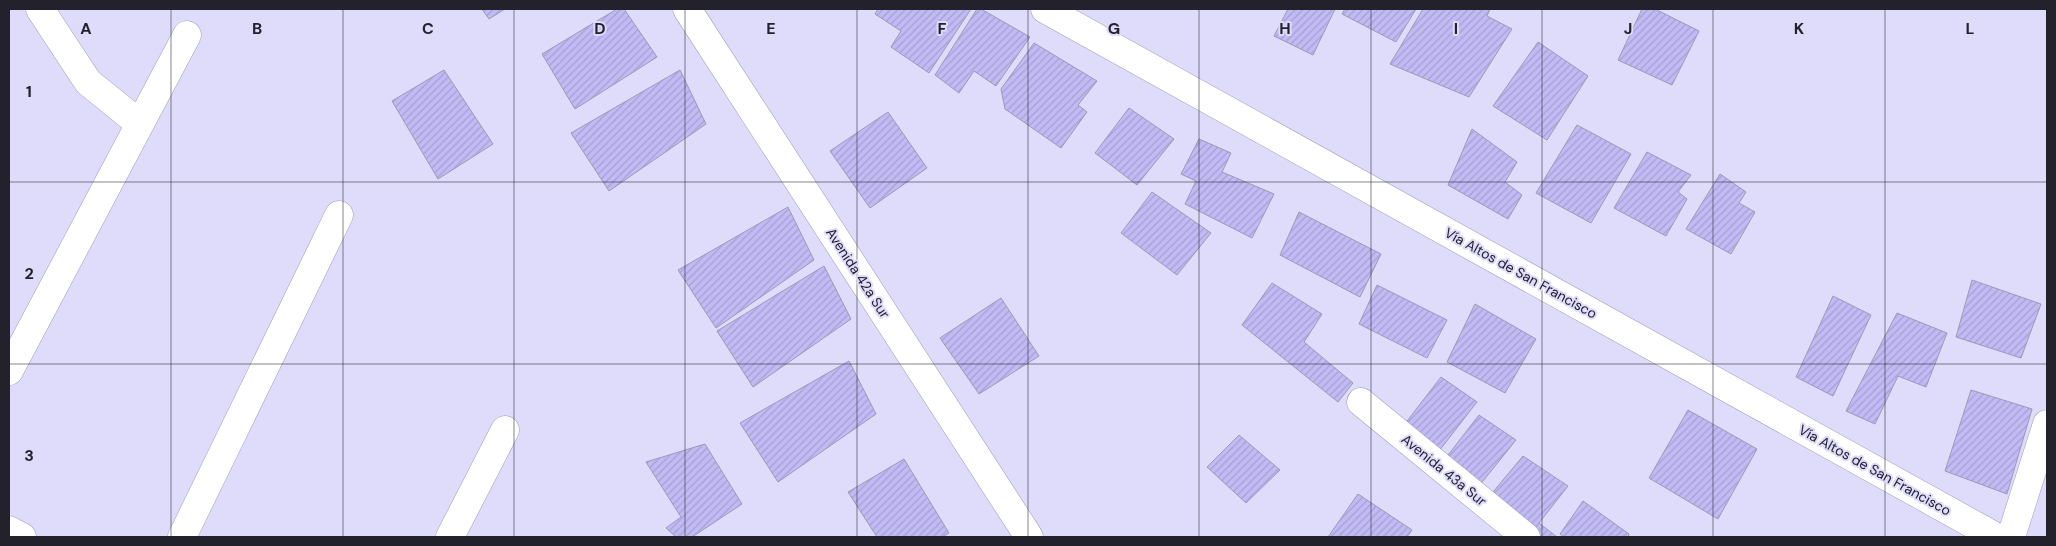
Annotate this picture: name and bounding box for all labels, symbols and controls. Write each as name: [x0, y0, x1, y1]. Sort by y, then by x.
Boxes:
text: A: [80, 18, 92, 39]
text: B: [252, 18, 262, 39]
text: C: [422, 18, 434, 39]
text: D: [594, 18, 606, 39]
text: E: [766, 18, 776, 39]
text: F: [938, 18, 947, 39]
text: G: [1108, 18, 1120, 39]
text: H: [1279, 18, 1291, 39]
text: I: [1454, 18, 1458, 39]
text: J: [1624, 18, 1632, 39]
text: K: [1794, 18, 1805, 39]
text: L: [1966, 18, 1975, 39]
text: 1: [26, 81, 32, 102]
street label: Avenida 42a Sur: [822, 224, 894, 322]
street label: Vía Altos de San Francisco: [1442, 224, 1600, 322]
text: 2: [24, 263, 34, 284]
street label: Vía Altos de San Francisco: [1796, 421, 1954, 519]
street label: Avenida 43a Sur: [1398, 430, 1490, 510]
text: 3: [24, 445, 34, 466]

